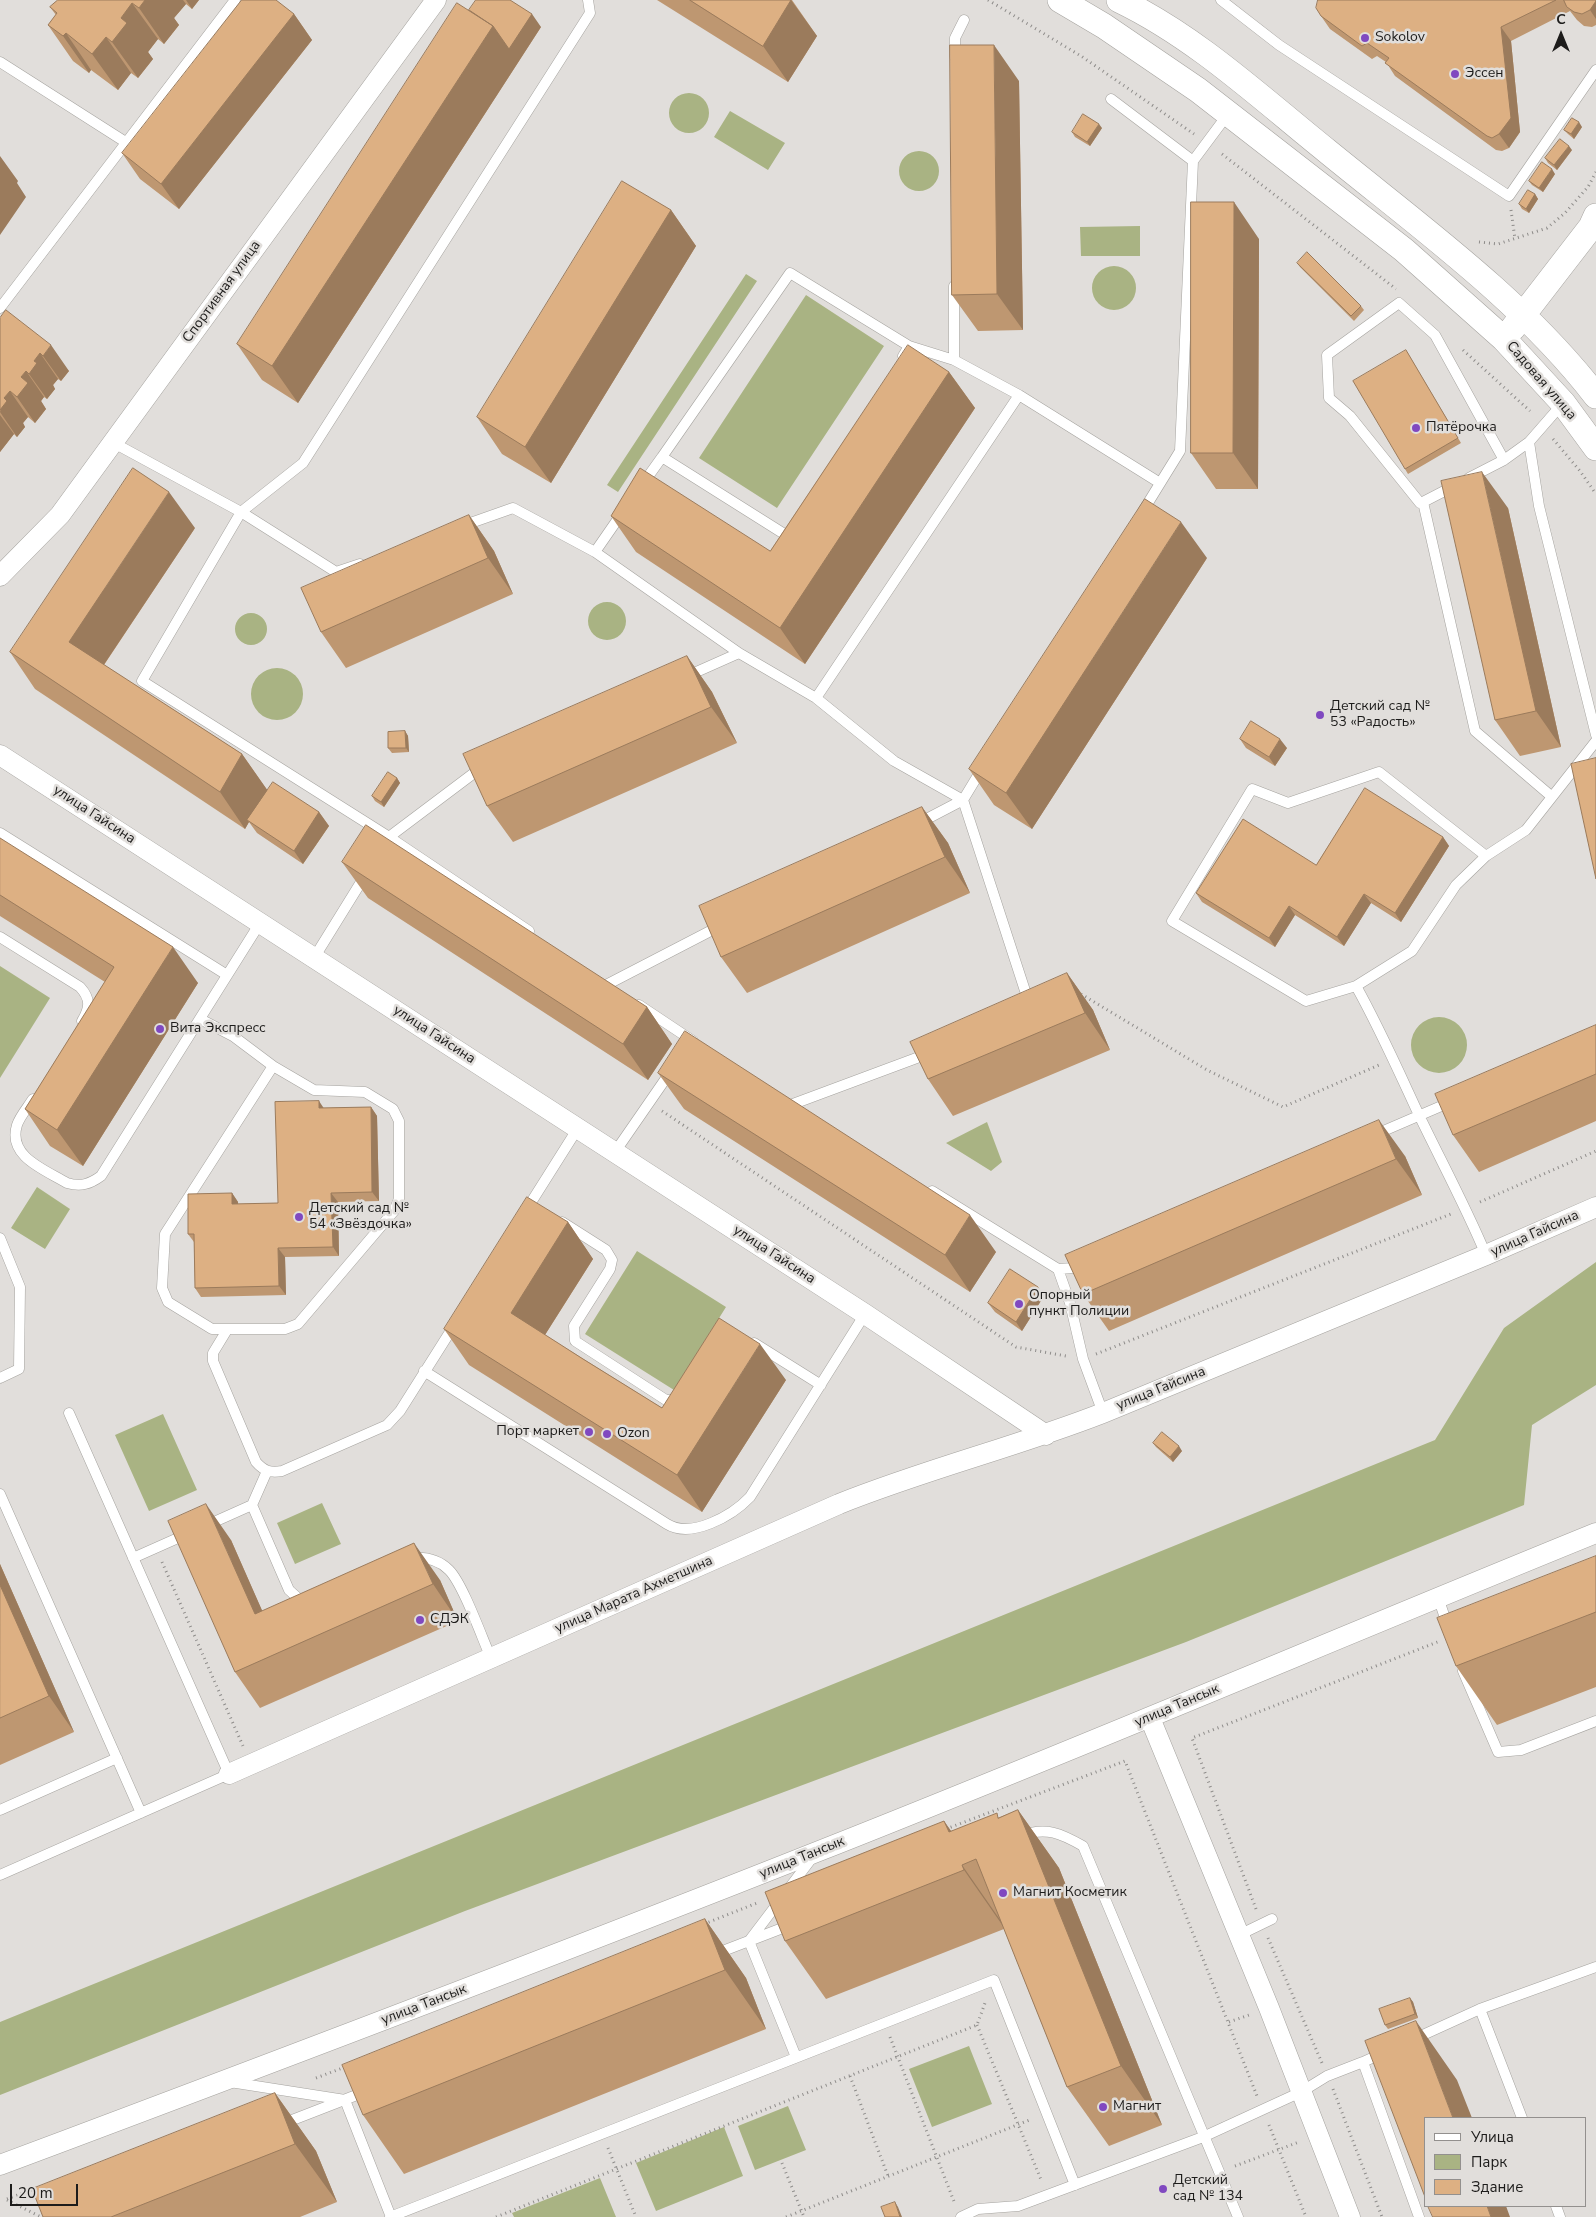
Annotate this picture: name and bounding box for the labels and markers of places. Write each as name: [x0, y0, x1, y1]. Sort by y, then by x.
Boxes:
place label: Sokolov: [1375, 30, 1425, 46]
marker: Sokolov: [1359, 32, 1371, 44]
place label: Эссен: [1465, 66, 1503, 82]
marker: Эссен: [1449, 68, 1461, 80]
place label: Пятёрочка: [1426, 420, 1497, 436]
marker: Пятёрочка: [1410, 422, 1422, 434]
place label: Детский сад № 53 «Радость»: [1330, 699, 1430, 732]
marker: Детский сад № 53 «Радость»: [1314, 709, 1326, 721]
place label: Вита Экспресс: [170, 1021, 266, 1037]
marker: Вита Экспресс: [154, 1023, 166, 1035]
place label: Детский сад № 54 «Звёздочка»: [309, 1201, 412, 1234]
marker: Детский сад № 54 «Звёздочка»: [293, 1211, 305, 1223]
place label: Опорный пункт Полиции: [1029, 1288, 1129, 1320]
marker: Опорный пункт Полиции: [1013, 1298, 1025, 1310]
place label: Порт маркет: [496, 1424, 579, 1440]
marker: Порт маркет: [583, 1426, 595, 1438]
place label: Ozon: [617, 1426, 650, 1442]
marker: Ozon: [601, 1428, 613, 1440]
place label: СДЭК: [430, 1612, 469, 1628]
marker: СДЭК: [414, 1614, 426, 1626]
place label: Магнит Косметик: [1013, 1885, 1127, 1901]
marker: Магнит Косметик: [997, 1887, 1009, 1899]
place label: Магнит: [1113, 2099, 1161, 2115]
marker: Магнит: [1097, 2101, 1109, 2113]
place label: Детский сад № 134: [1173, 2173, 1243, 2206]
marker: Детский сад № 134: [1157, 2183, 1169, 2195]

